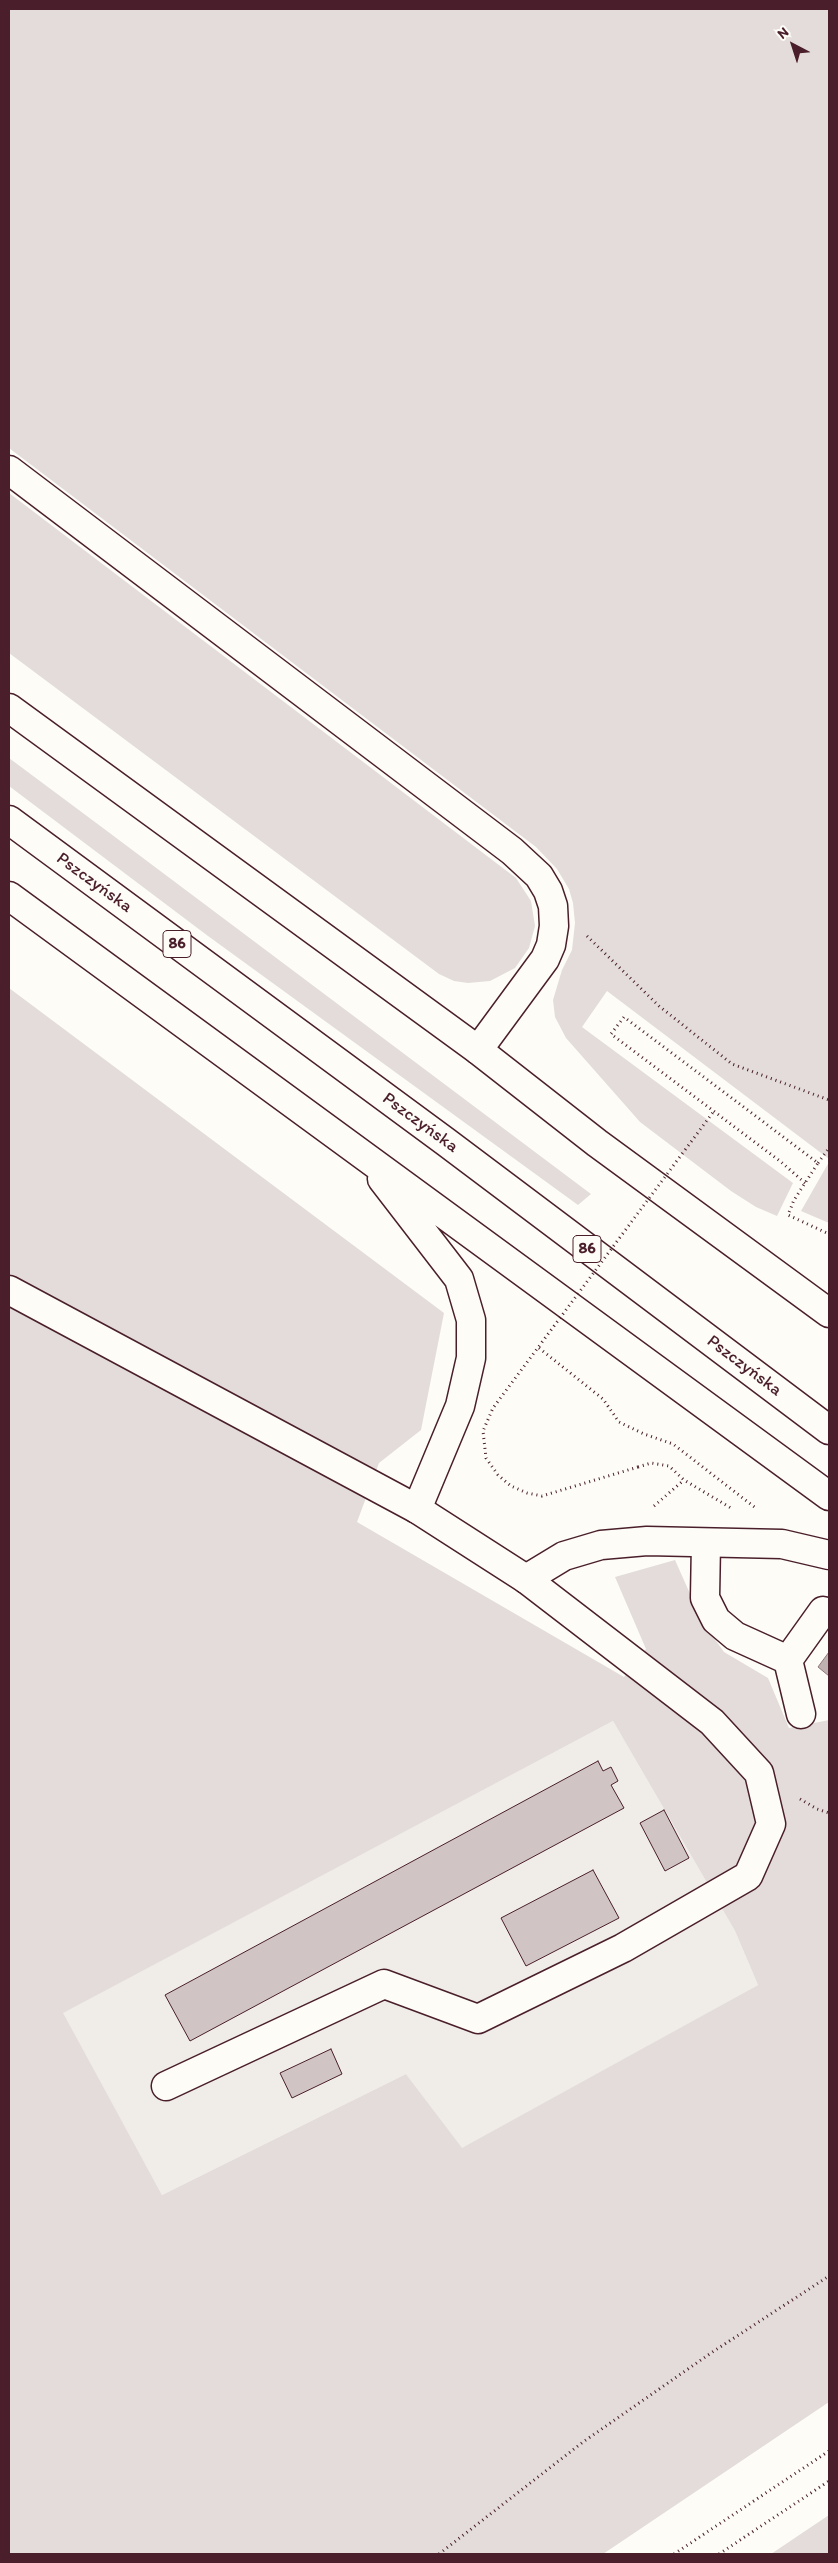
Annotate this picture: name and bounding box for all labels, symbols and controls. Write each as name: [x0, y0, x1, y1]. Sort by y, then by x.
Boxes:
north arrow: [768, 20, 818, 70]
text: N: [774, 24, 792, 43]
street label: Pszczyńska: [52, 848, 136, 918]
road number: 86: [163, 931, 191, 958]
street label: Pszczyńska: [378, 1088, 462, 1158]
road number: 86: [573, 1236, 601, 1262]
street label: Pszczyńska: [702, 1331, 786, 1401]

